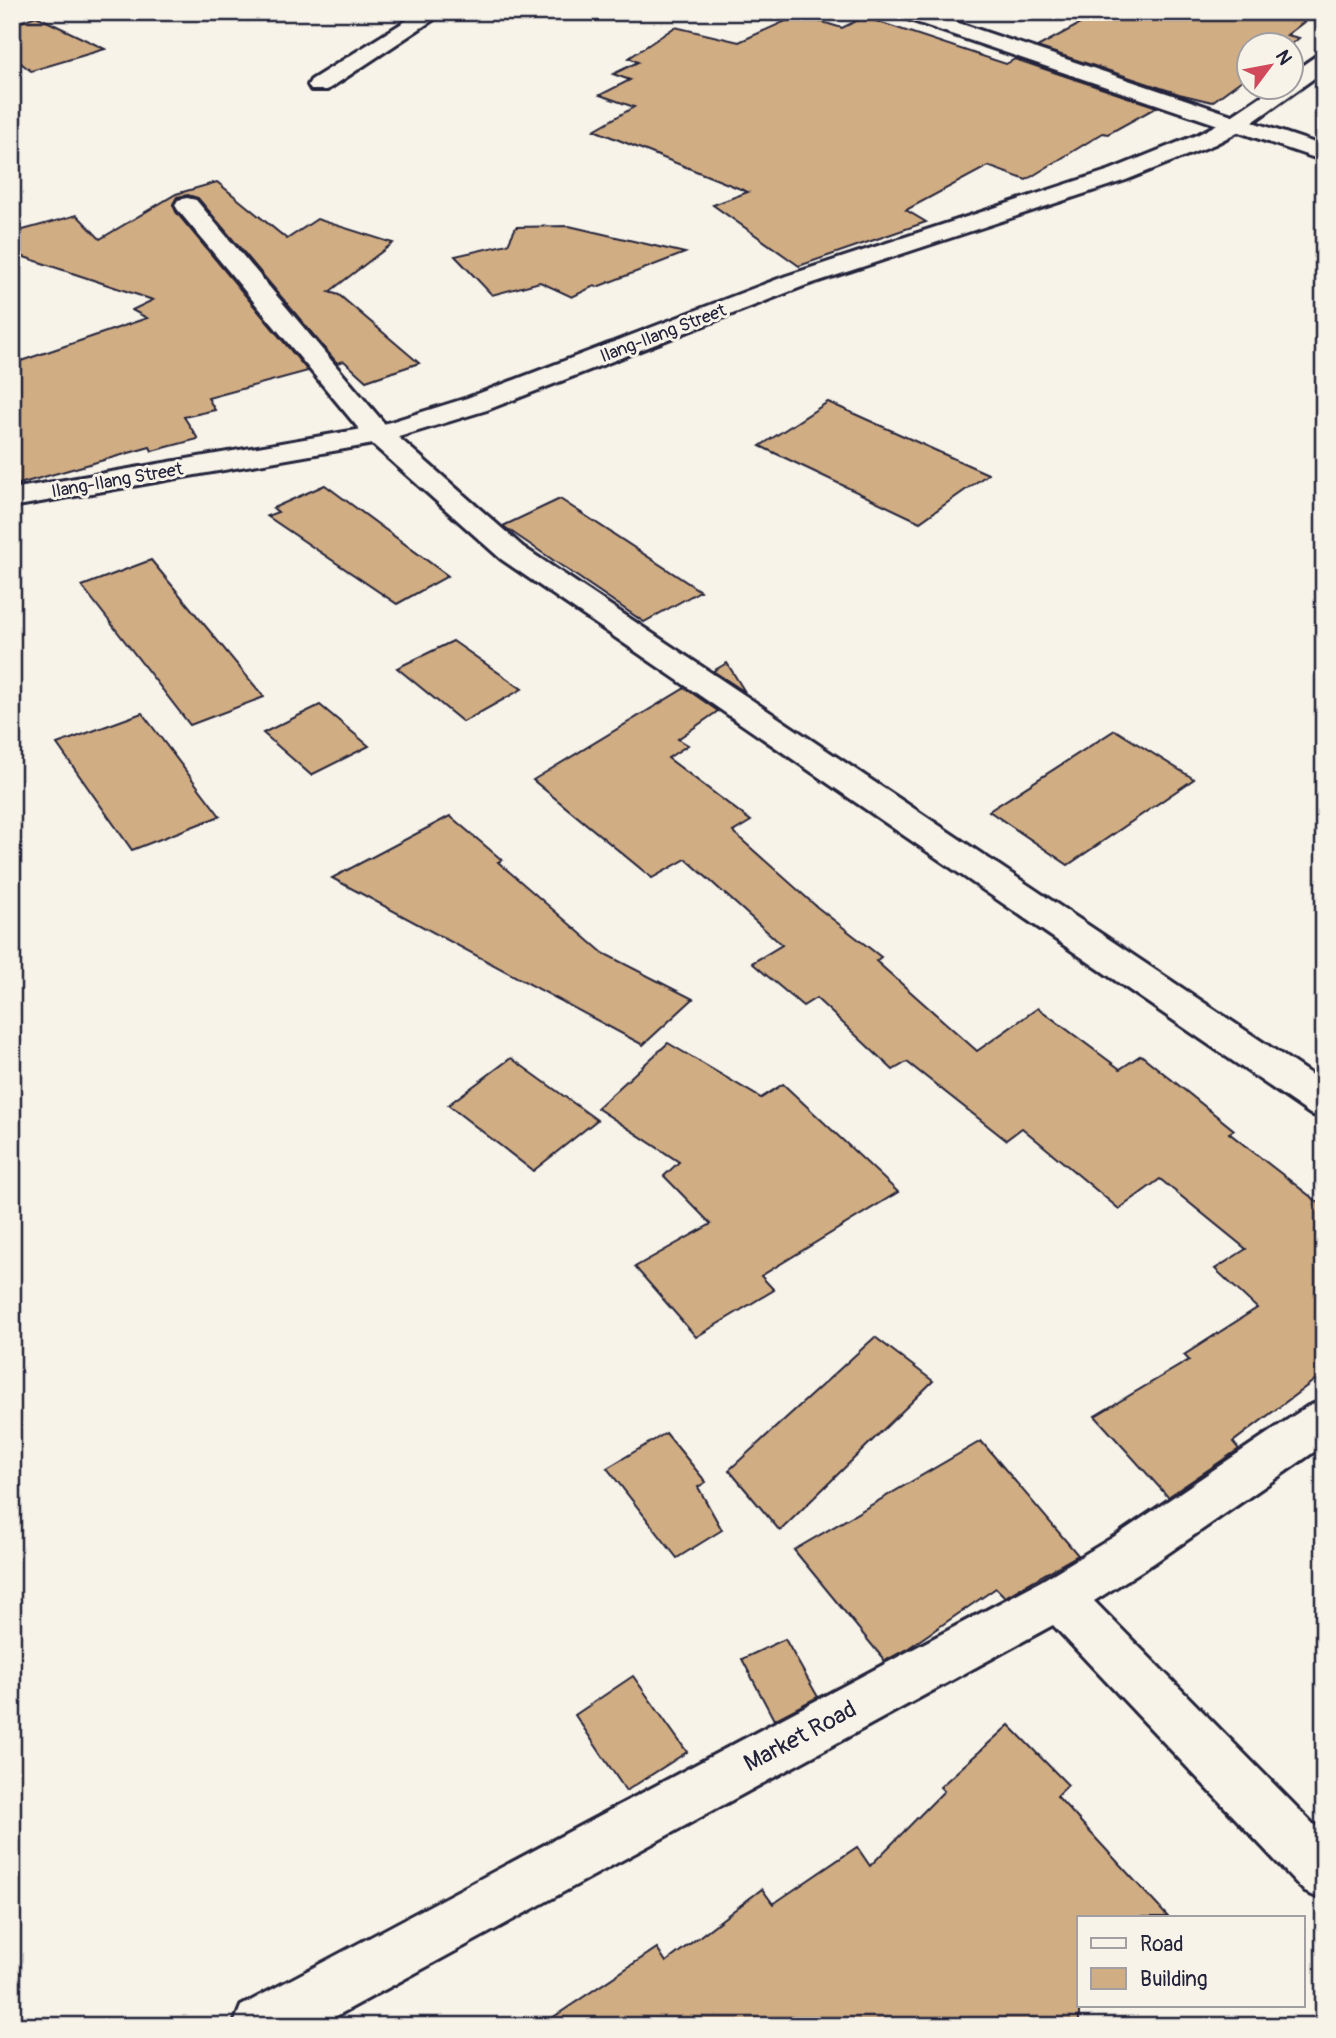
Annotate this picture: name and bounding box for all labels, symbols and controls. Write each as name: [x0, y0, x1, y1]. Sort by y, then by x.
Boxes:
north arrow: [1234, 32, 1304, 102]
text: N: [1270, 46, 1297, 69]
street label: Ilang-Ilang Street: [597, 299, 730, 368]
street label: Ilang-Ilang Street: [49, 457, 185, 503]
street label: Market Road: [739, 1695, 862, 1778]
legend: [1077, 1916, 1304, 2007]
text: Road: [1140, 1931, 1184, 1958]
text: Building: [1140, 1966, 1207, 1993]

